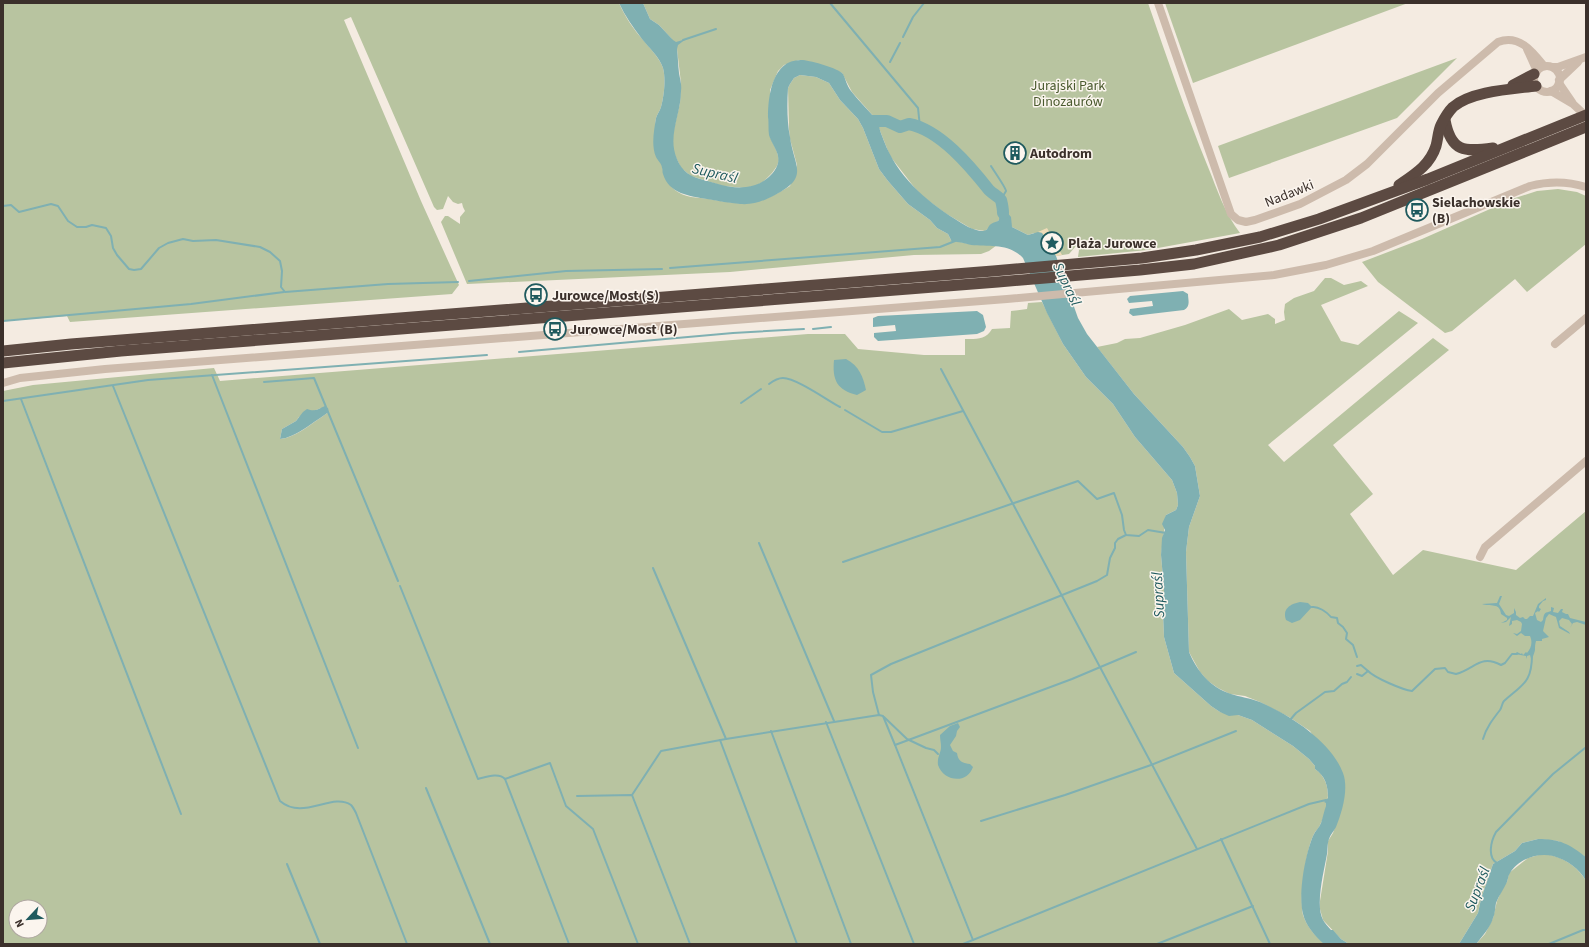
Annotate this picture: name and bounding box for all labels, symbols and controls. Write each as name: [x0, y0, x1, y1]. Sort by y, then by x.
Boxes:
park label: Jurajski Park Dinozaurów: [1031, 76, 1105, 112]
building icon: Autodrom: [1002, 140, 1028, 166]
place label: Autodrom: [1029, 144, 1092, 164]
water label: Supraśl: [690, 158, 740, 189]
street label: Nadawki: [1262, 175, 1317, 213]
place label: Sielachowskie (B): [1432, 193, 1520, 229]
bus stop icon: Sielachowskie (B): [1404, 197, 1430, 223]
place icon: Plaża Jurowce: [1039, 230, 1065, 256]
place label: Plaża Jurowce: [1068, 234, 1157, 254]
water label: Supraśl: [1047, 259, 1086, 310]
bus stop icon: Jurowce/Most (S): [523, 282, 549, 308]
place label: Jurowce/Most (S): [552, 286, 659, 306]
bus stop icon: Jurowce/Most (B): [542, 316, 568, 342]
place label: Jurowce/Most (B): [570, 320, 678, 340]
water label: Supraśl: [1147, 571, 1170, 619]
water label: Supraśl: [1459, 864, 1496, 915]
north arrow: [8, 899, 48, 939]
text: N: [11, 917, 28, 930]

